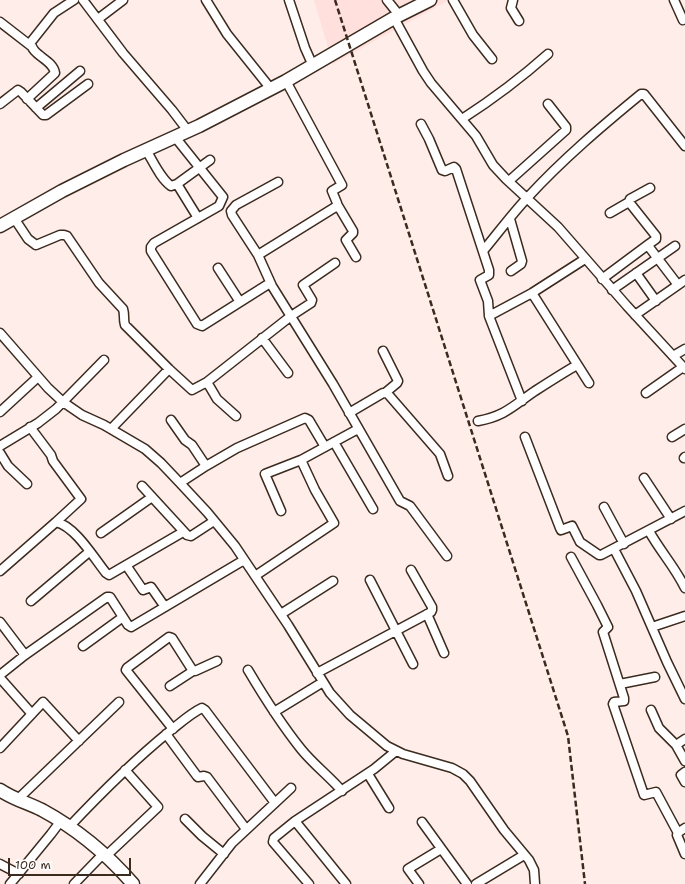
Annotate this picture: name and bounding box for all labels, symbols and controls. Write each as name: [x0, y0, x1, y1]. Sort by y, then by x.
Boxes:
scale bar: [10, 850, 133, 876]
text: 100 m: [15, 857, 51, 873]

